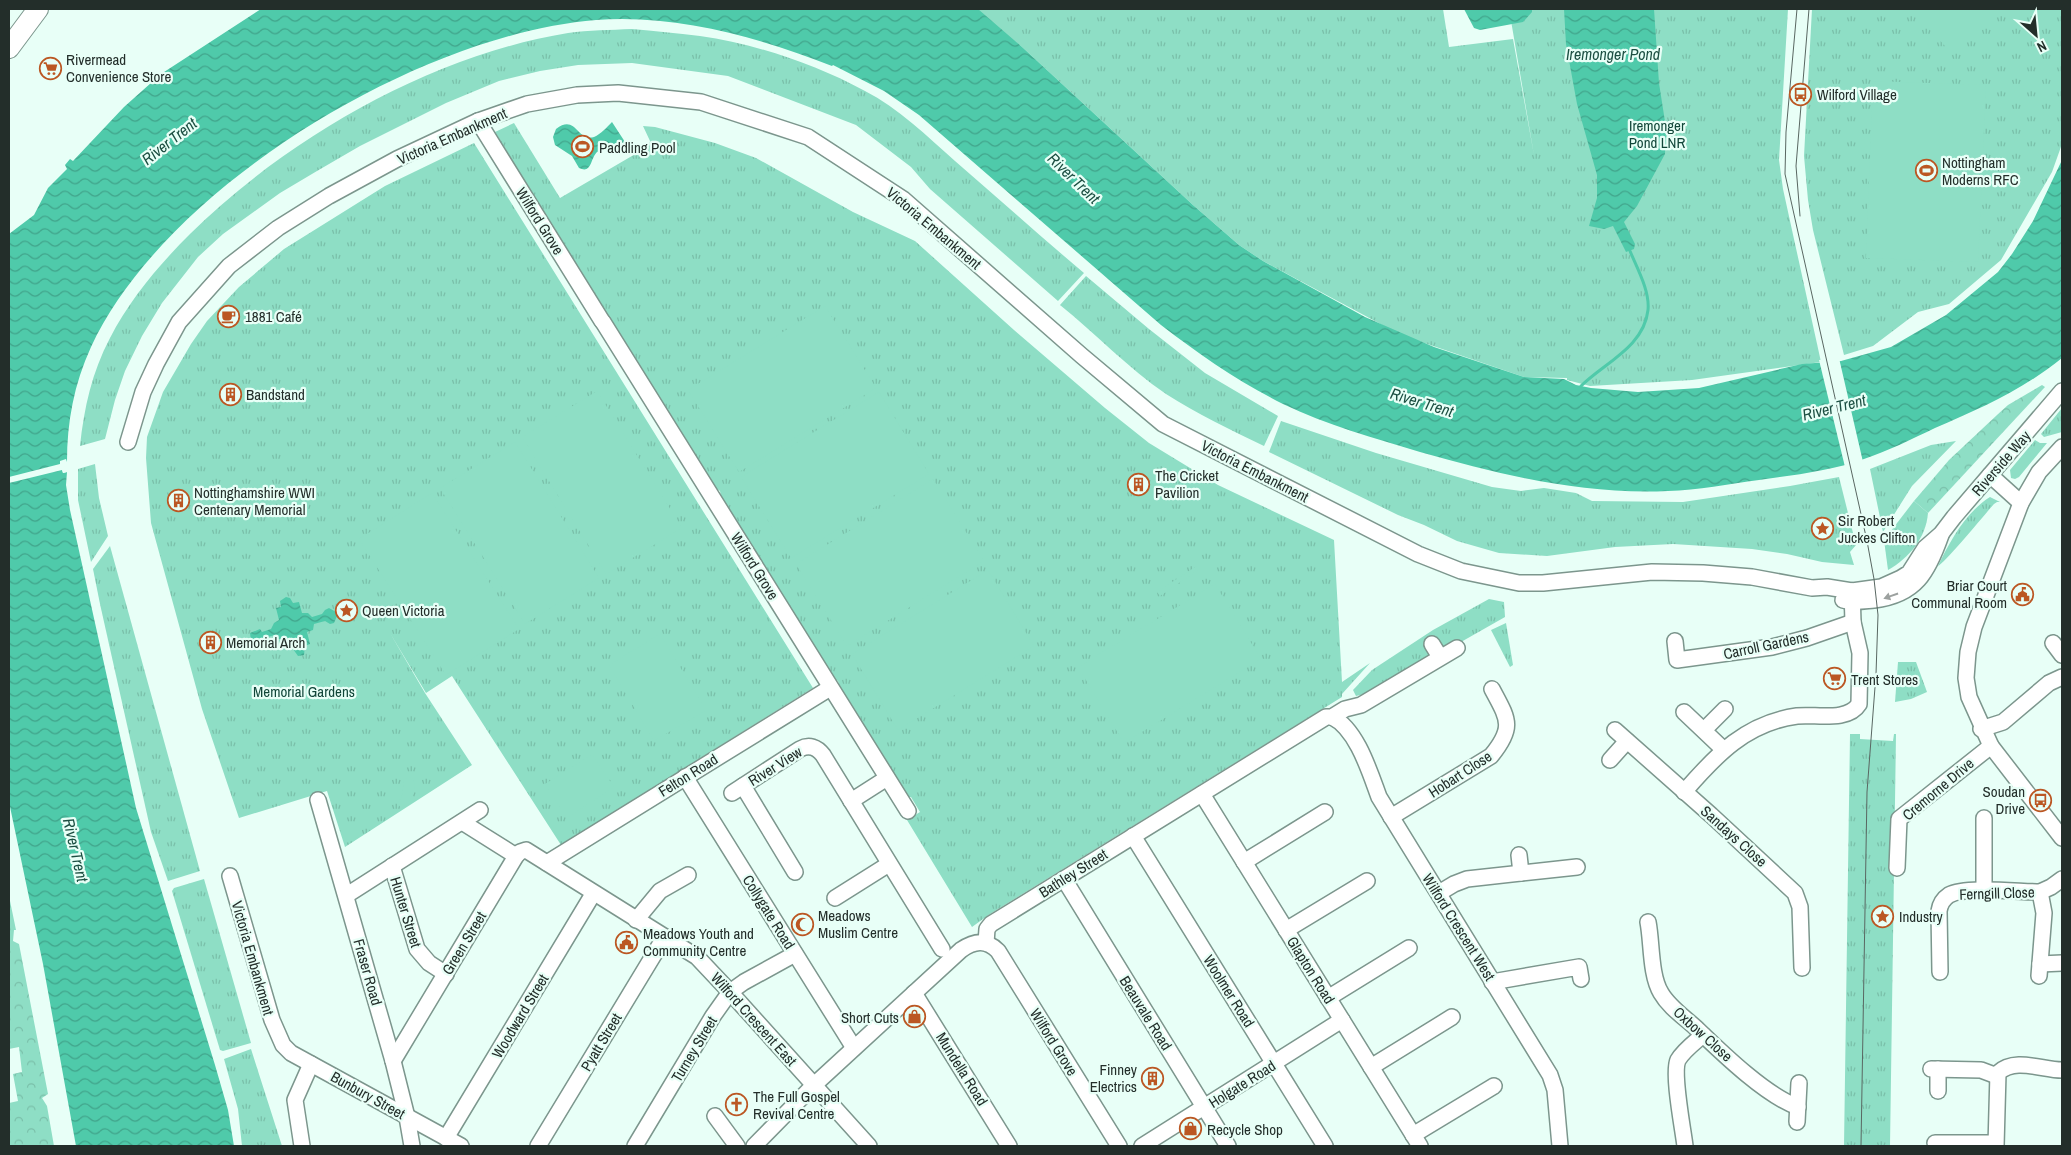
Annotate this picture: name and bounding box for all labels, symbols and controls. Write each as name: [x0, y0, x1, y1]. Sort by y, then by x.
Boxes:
north arrow: [2011, 10, 2061, 60]
text: N: [2034, 37, 2050, 56]
water label: Iremonger Pond: [1566, 43, 1661, 65]
place label: Rivermead Convenience Store: [66, 49, 171, 87]
supermarket icon: Rivermead Convenience Store: [38, 56, 62, 80]
bus stop icon: Wilford Village: [1789, 82, 1813, 106]
place label: Wilford Village: [1817, 84, 1897, 105]
street label: Victoria Embankment: [394, 102, 511, 170]
water label: River Trent: [137, 112, 202, 170]
park label: Iremonger Pond LNR: [1629, 115, 1685, 153]
sports icon: Paddling Pool: [571, 135, 595, 159]
place label: Paddling Pool: [599, 137, 676, 158]
water label: River Trent: [1043, 148, 1105, 209]
place label: Nottingham Moderns RFC: [1942, 152, 2019, 190]
sports icon: Nottingham Moderns RFC: [1914, 159, 1938, 183]
street label: Victoria Embankment: [882, 182, 986, 274]
street label: Wilford Grove: [511, 183, 569, 259]
cafe icon: 1881 Café: [217, 304, 241, 328]
place label: 1881 Café: [245, 306, 302, 327]
building icon: Bandstand: [218, 382, 242, 406]
water label: River Trent: [1388, 382, 1456, 422]
place label: Bandstand: [246, 384, 305, 405]
water label: River Trent: [1800, 388, 1868, 426]
street label: Riverside Way: [1967, 425, 2036, 500]
street label: Victoria Embankment: [1198, 435, 1313, 507]
place label: The Cricket Pavilion: [1155, 465, 1219, 503]
building icon: The Cricket Pavilion: [1127, 472, 1151, 496]
place label: Nottinghamshire WWI Centenary Memorial: [194, 482, 315, 520]
building icon: Nottinghamshire WWI Centenary Memorial: [166, 489, 190, 513]
place label: Sir Robert Juckes Clifton: [1838, 510, 1915, 548]
place icon: Sir Robert Juckes Clifton: [1810, 517, 1834, 541]
street label: Wilford Grove: [726, 528, 784, 604]
place label: Briar Court Communal Room: [1911, 575, 2008, 613]
public building icon: Briar Court Communal Room: [2011, 582, 2035, 606]
one-way arrow: [1883, 592, 1898, 600]
place icon: Queen Victoria: [334, 598, 358, 622]
place label: Queen Victoria: [362, 600, 445, 621]
street label: Carroll Gardens: [1721, 626, 1811, 664]
building icon: Memorial Arch: [198, 630, 222, 654]
place label: Memorial Arch: [226, 632, 305, 653]
supermarket icon: Trent Stores: [1823, 667, 1847, 691]
place label: Trent Stores: [1851, 669, 1918, 690]
park label: Memorial Gardens: [253, 681, 355, 702]
street label: River View: [744, 741, 806, 791]
street label: Hobart Close: [1424, 746, 1496, 802]
street label: Felton Road: [654, 749, 722, 801]
street label: Cremorne Drive: [1898, 753, 1978, 825]
place label: Soudan Drive: [1983, 781, 2025, 819]
bus stop icon: Soudan Drive: [2029, 788, 2053, 812]
street label: Sandays Close: [1696, 801, 1772, 872]
water label: River Trent: [58, 816, 94, 884]
street label: Bathley Street: [1035, 843, 1112, 902]
street label: Wilford Crescent West: [1418, 869, 1501, 985]
street label: Collygate Road: [738, 871, 800, 953]
street label: Hunter Street: [385, 874, 427, 951]
street label: Ferngill Close: [1959, 881, 2035, 905]
street label: Victoria Embankment: [227, 898, 280, 1018]
place icon: Industry: [1871, 904, 1895, 928]
place label: Meadows Muslim Centre: [818, 905, 898, 943]
place label: Industry: [1899, 906, 1944, 927]
street label: Green Street: [437, 907, 491, 979]
mosque icon: Meadows Muslim Centre: [790, 912, 814, 936]
place label: Meadows Youth and Community Centre: [643, 923, 754, 961]
public building icon: Meadows Youth and Community Centre: [615, 930, 639, 954]
street label: Glapton Road: [1282, 932, 1340, 1008]
street label: Fraser Road: [348, 936, 388, 1008]
street label: Woolmer Road: [1198, 951, 1260, 1031]
street label: Wilford Crescent East: [706, 968, 802, 1071]
street label: Woodward Street: [487, 969, 554, 1062]
street label: Beauvale Road: [1115, 972, 1177, 1054]
street label: Oxbow Close: [1669, 1002, 1737, 1066]
street label: Wilford Grove: [1025, 1004, 1083, 1080]
shop icon: Short Cuts: [903, 1005, 927, 1029]
place label: Short Cuts: [841, 1007, 899, 1028]
street label: Pyatt Street: [575, 1009, 627, 1075]
street label: Turney Street: [666, 1012, 722, 1086]
street label: Mundella Road: [931, 1028, 993, 1110]
street label: Holgate Road: [1205, 1055, 1279, 1113]
place label: Finney Electrics: [1090, 1059, 1138, 1097]
street label: Bunbury Street: [327, 1066, 409, 1124]
building icon: Finney Electrics: [1141, 1066, 1165, 1090]
place label: The Full Gospel Revival Centre: [753, 1086, 840, 1124]
church icon: The Full Gospel Revival Centre: [725, 1093, 749, 1117]
shop icon: Recycle Shop: [1179, 1117, 1203, 1141]
place label: Recycle Shop: [1207, 1119, 1283, 1140]

